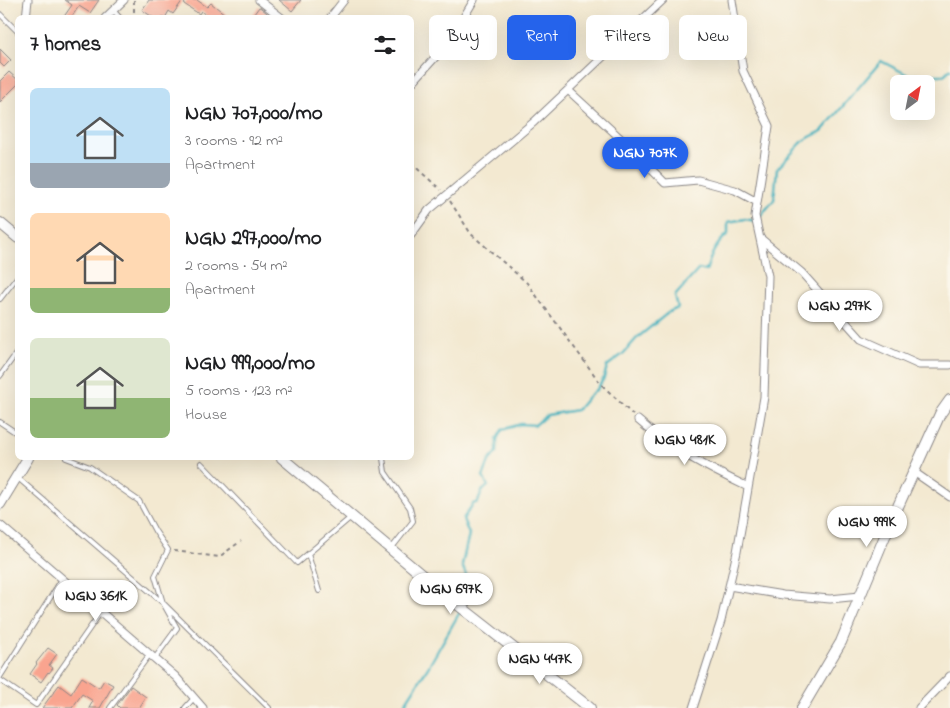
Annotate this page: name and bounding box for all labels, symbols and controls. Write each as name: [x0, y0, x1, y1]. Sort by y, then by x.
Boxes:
chip: Buy: [429, 15, 497, 60]
chip: Rent: [507, 15, 576, 60]
chip: Filters: [586, 15, 669, 60]
chip: New: [679, 15, 747, 60]
text: 7 homes: [30, 30, 101, 60]
icon: filters: [371, 31, 399, 59]
north arrow: [890, 75, 935, 120]
map controls: [890, 75, 935, 120]
text: NGN 707,000/mo: [185, 99, 323, 129]
icon: home: [70, 108, 130, 168]
text: 3 rooms · 92 m²: [185, 129, 283, 153]
pin: NGN 707K: [593, 136, 697, 179]
text: NGN 707K: [613, 141, 677, 165]
text: Apartment: [185, 153, 255, 177]
text: NGN 297,000/mo: [185, 224, 322, 254]
icon: home: [70, 233, 130, 293]
text: 2 rooms · 54 m²: [185, 254, 287, 278]
text: Apartment: [185, 278, 255, 302]
pin: NGN 297K: [788, 290, 892, 332]
text: NGN 297K: [809, 294, 871, 318]
text: NGN 999,000/mo: [185, 349, 315, 379]
icon: home: [70, 358, 130, 418]
text: 5 rooms · 123 m²: [185, 379, 293, 403]
text: House: [185, 403, 227, 427]
pin: NGN 481K: [633, 424, 737, 466]
text: NGN 481K: [654, 428, 716, 452]
pin: NGN 999K: [815, 506, 919, 548]
text: NGN 999K: [838, 510, 896, 534]
pin: NGN 697K: [399, 572, 503, 615]
text: NGN 697K: [420, 577, 482, 601]
pin: NGN 361K: [44, 580, 148, 622]
text: NGN 361K: [65, 584, 127, 608]
pin: NGN 447K: [488, 642, 592, 685]
text: NGN 447K: [508, 647, 572, 671]

